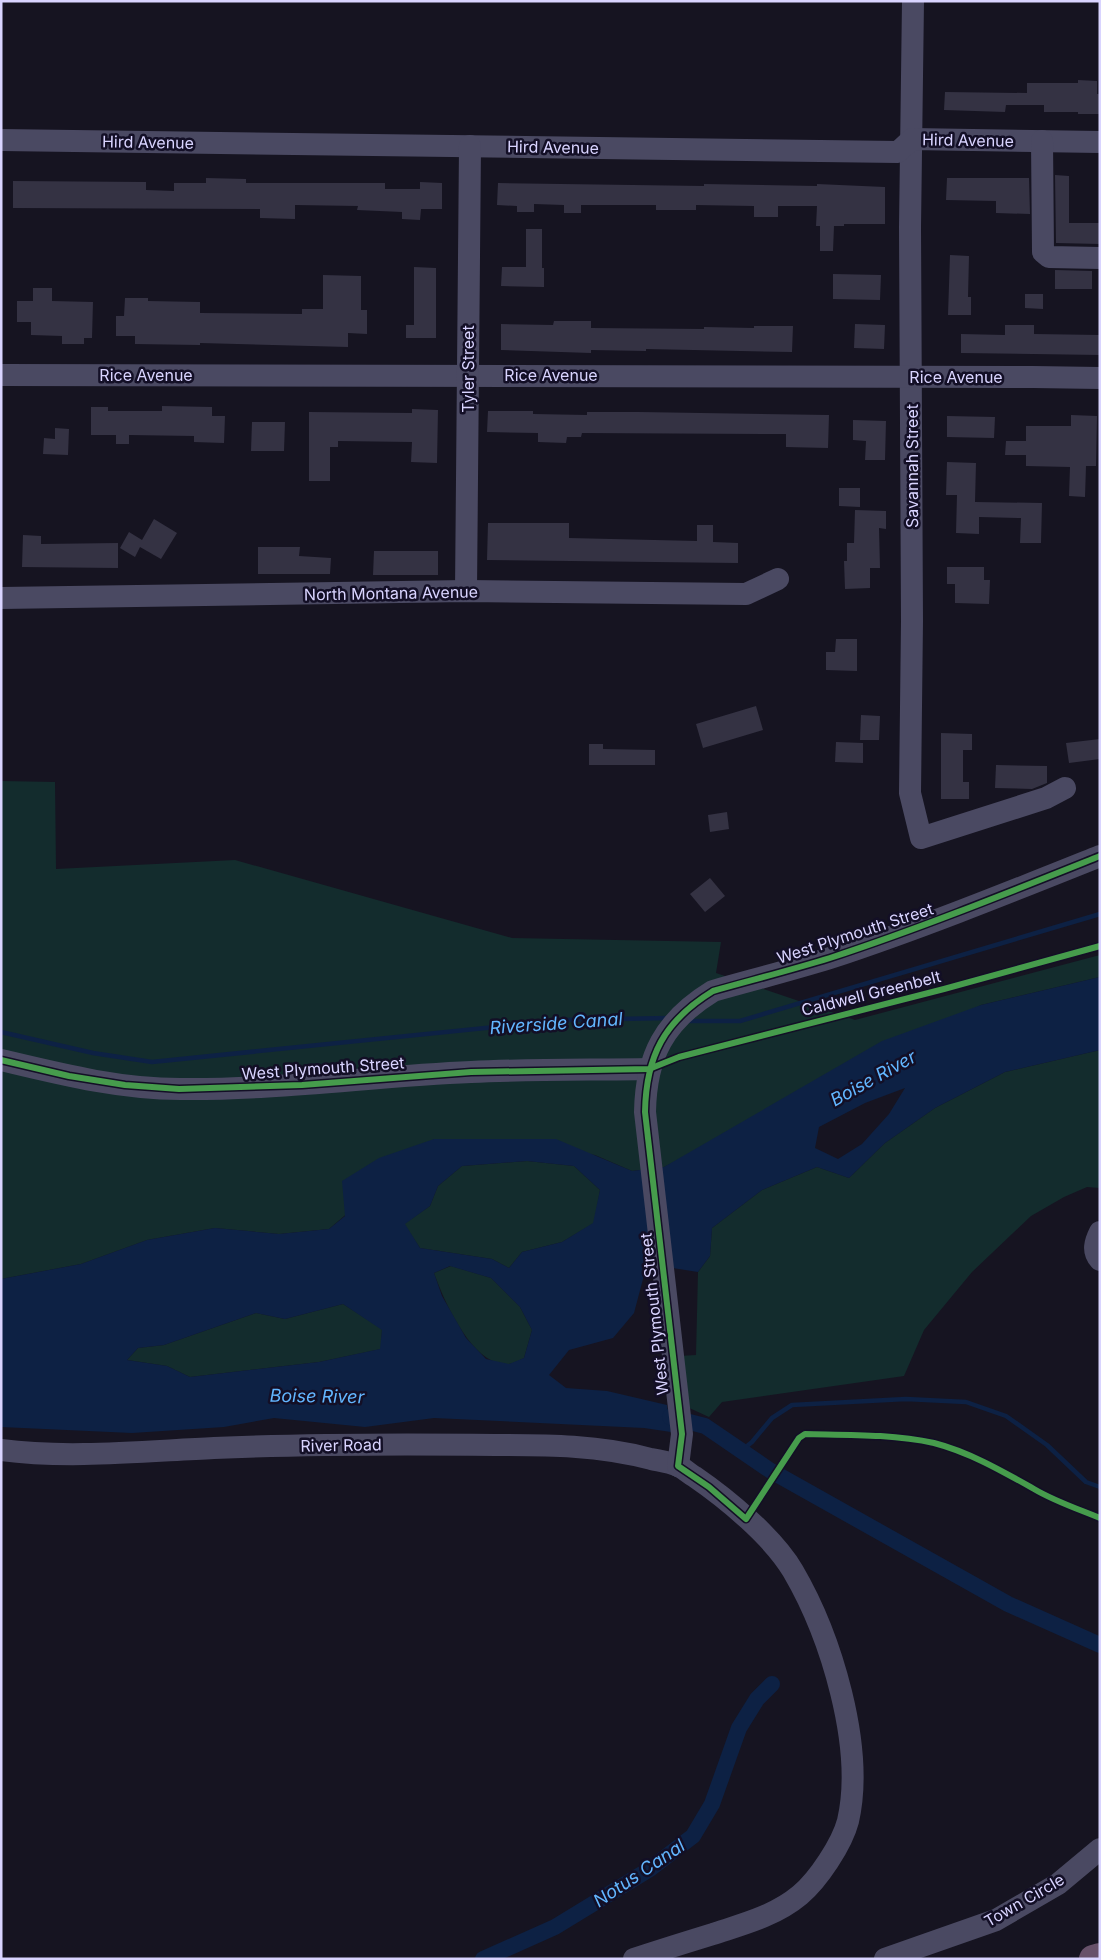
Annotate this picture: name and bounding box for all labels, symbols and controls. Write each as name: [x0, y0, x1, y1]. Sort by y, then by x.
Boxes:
street label: Hird Avenue: [922, 129, 1014, 151]
street label: Hird Avenue: [102, 131, 194, 153]
street label: Hird Avenue: [507, 136, 599, 158]
street label: Tyler Street: [458, 325, 478, 413]
street label: Rice Avenue: [99, 365, 193, 385]
street label: Rice Avenue: [504, 365, 598, 385]
street label: Rice Avenue: [909, 367, 1003, 387]
street label: Savannah Street: [902, 404, 922, 528]
street label: North Montana Avenue: [304, 581, 478, 605]
street label: West Plymouth Street: [774, 898, 936, 968]
street label: Caldwell Greenbelt: [799, 966, 943, 1020]
water label: Riverside Canal: [489, 1008, 624, 1038]
water label: Boise River: [826, 1045, 921, 1110]
street label: West Plymouth Street: [241, 1052, 405, 1084]
street label: West Plymouth Street: [636, 1232, 672, 1396]
water label: Boise River: [269, 1385, 366, 1407]
street label: River Road: [300, 1434, 382, 1456]
water label: Notus Canal: [589, 1834, 689, 1911]
street label: Town Circle: [980, 1869, 1068, 1931]

